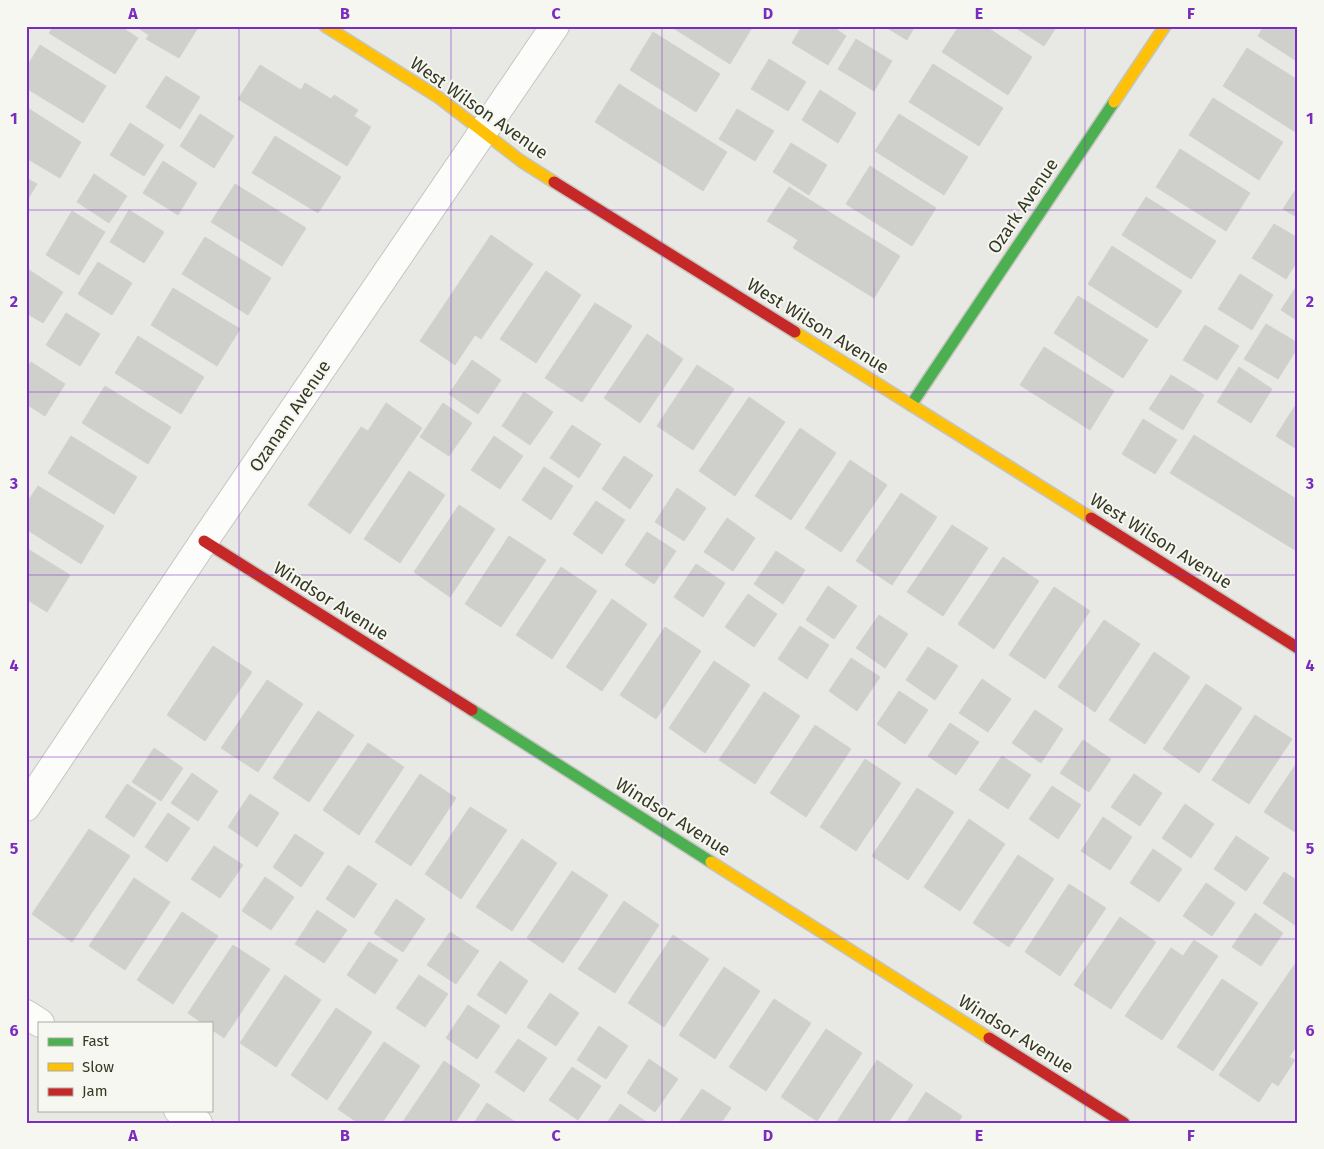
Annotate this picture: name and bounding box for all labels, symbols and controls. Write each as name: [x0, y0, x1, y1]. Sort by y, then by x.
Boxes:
text: A: [127, 4, 138, 23]
text: B: [340, 4, 350, 23]
text: C: [551, 4, 561, 23]
text: D: [763, 4, 773, 23]
text: E: [975, 4, 983, 23]
text: F: [1187, 4, 1195, 23]
street label: West Wilson Avenue: [406, 52, 552, 164]
text: 1: [10, 109, 18, 128]
text: 1: [1306, 109, 1314, 128]
street label: Ozark Avenue: [983, 154, 1063, 258]
street label: West Wilson Avenue: [743, 273, 893, 379]
text: 2: [10, 292, 18, 311]
text: 2: [1306, 292, 1314, 311]
street label: Ozanam Avenue: [245, 356, 335, 476]
text: 3: [9, 474, 18, 493]
text: 3: [1305, 474, 1314, 493]
street label: West Wilson Avenue: [1086, 488, 1236, 594]
street label: Windsor Avenue: [269, 557, 393, 645]
text: 4: [9, 656, 19, 675]
text: 4: [1305, 656, 1315, 675]
street label: Windsor Avenue: [611, 773, 735, 861]
text: 5: [10, 839, 19, 858]
text: 5: [1306, 839, 1315, 858]
street label: Windsor Avenue: [954, 990, 1078, 1078]
text: 6: [9, 1021, 19, 1040]
text: 6: [1305, 1021, 1315, 1040]
legend: [38, 1022, 212, 1112]
text: Fast: [82, 1032, 109, 1050]
text: Slow: [82, 1058, 114, 1076]
text: Jam: [82, 1082, 108, 1100]
text: A: [127, 1126, 138, 1145]
text: B: [340, 1126, 350, 1145]
text: C: [551, 1126, 561, 1145]
text: D: [763, 1126, 773, 1145]
text: E: [975, 1126, 983, 1145]
text: F: [1187, 1126, 1195, 1145]

